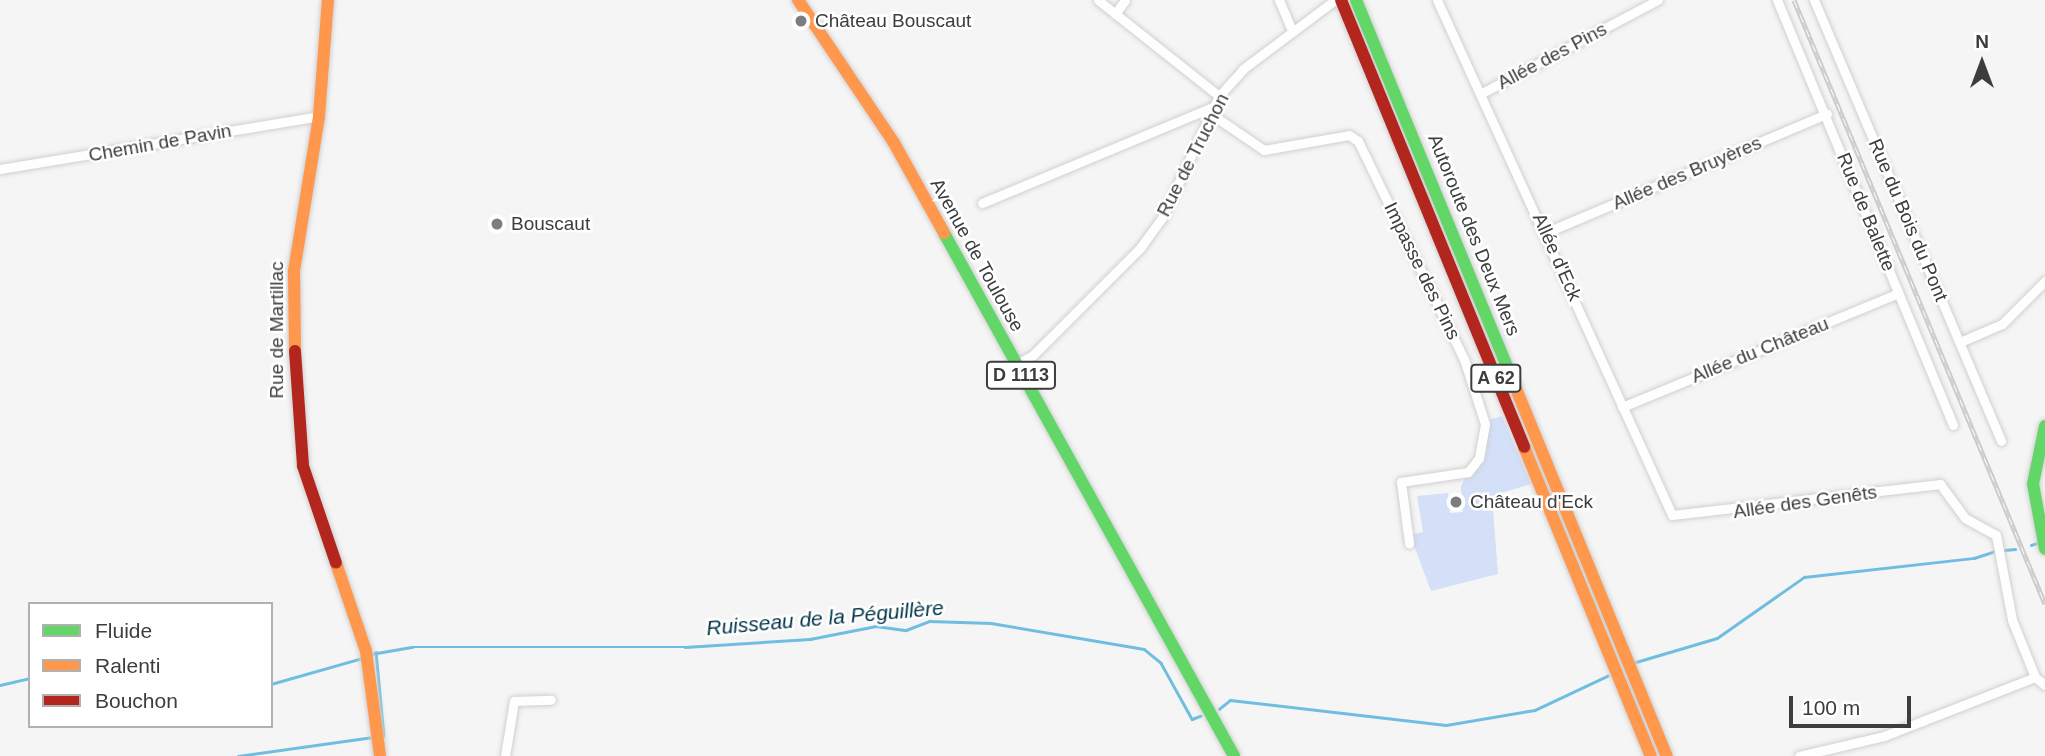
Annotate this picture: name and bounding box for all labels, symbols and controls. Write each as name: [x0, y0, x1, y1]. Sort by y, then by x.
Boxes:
place label: Château Bouscaut: [815, 10, 971, 32]
marker: Château Bouscaut: [793, 13, 809, 29]
street label: Allée des Pins: [1493, 18, 1611, 94]
north arrow: [1947, 28, 2017, 98]
text: N: [1975, 31, 1989, 52]
street label: Rue de Truchon: [1152, 89, 1234, 221]
street label: Chemin de Pavin: [87, 119, 233, 167]
street label: Autoroute des Deux Mers: [1423, 131, 1525, 339]
street label: Allée des Bruyères: [1609, 131, 1765, 215]
street label: Rue du Bois du Pont: [1863, 135, 1953, 305]
street label: Rue de Balette: [1832, 149, 1900, 275]
street label: Avenue de Toulouse: [925, 174, 1029, 336]
street label: Impasse des Pins: [1379, 199, 1465, 343]
street label: Allée d'Eck: [1528, 210, 1586, 304]
place label: Bouscaut: [511, 213, 590, 235]
marker: Bouscaut: [489, 216, 505, 232]
street label: Rue de Martillac: [266, 261, 288, 399]
street label: Allée du Château: [1688, 312, 1832, 388]
road number: D 1113: [984, 360, 1058, 390]
road number: A 62: [1470, 364, 1522, 392]
street label: Allée des Genêts: [1732, 481, 1878, 523]
place label: Château d'Eck: [1470, 491, 1593, 513]
marker: Château d'Eck: [1448, 494, 1464, 510]
water label: Ruisseau de la Péguillère: [705, 595, 945, 641]
legend: [28, 602, 273, 728]
text: Fluide: [95, 619, 152, 642]
text: Ralenti: [95, 654, 160, 677]
scale bar: [1793, 682, 1916, 726]
text: Bouchon: [95, 689, 178, 712]
text: 100 m: [1802, 696, 1860, 719]

